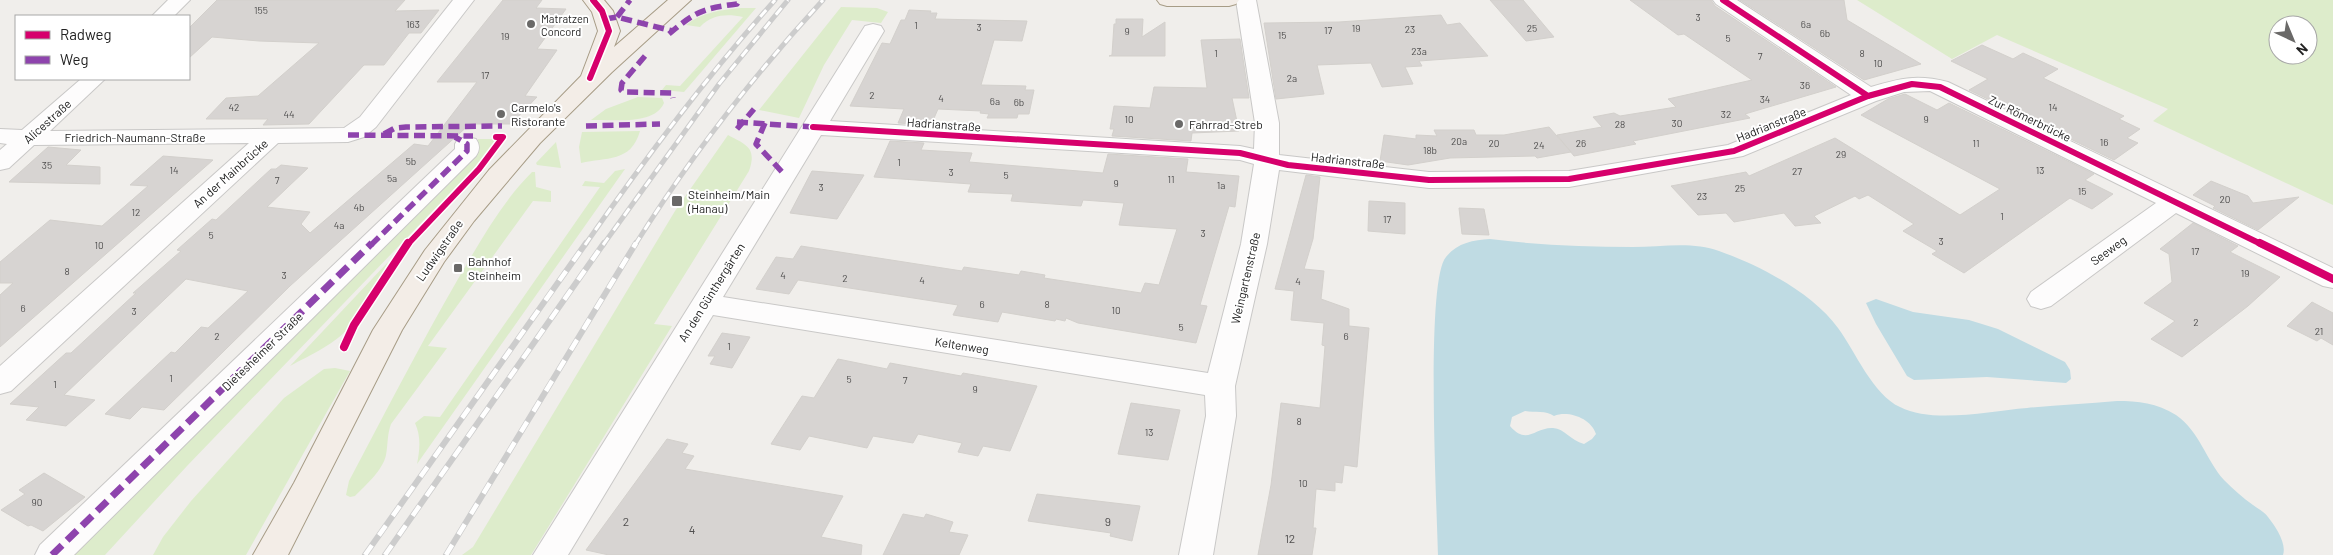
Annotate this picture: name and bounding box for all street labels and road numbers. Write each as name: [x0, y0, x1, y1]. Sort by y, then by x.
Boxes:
street label: Zur Römerbrücke: [1987, 92, 2073, 144]
street label: Alicestraße: [20, 96, 74, 146]
street label: Hadrianstraße: [1734, 104, 1808, 144]
street label: Hadrianstraße: [906, 114, 982, 134]
street label: Friedrich-Naumann-Straße: [64, 130, 206, 144]
street label: An der Mainbrücke: [190, 136, 270, 210]
street label: Hadrianstraße: [1310, 149, 1386, 171]
street label: Ludwigstraße: [413, 217, 465, 283]
street label: Weingartenstraße: [1228, 231, 1262, 325]
street label: Seeweg: [2087, 232, 2129, 268]
street label: An den Günthergärten: [675, 240, 747, 344]
street label: Dietesheimer Straße: [219, 309, 305, 393]
street label: Keltenweg: [934, 334, 990, 356]

